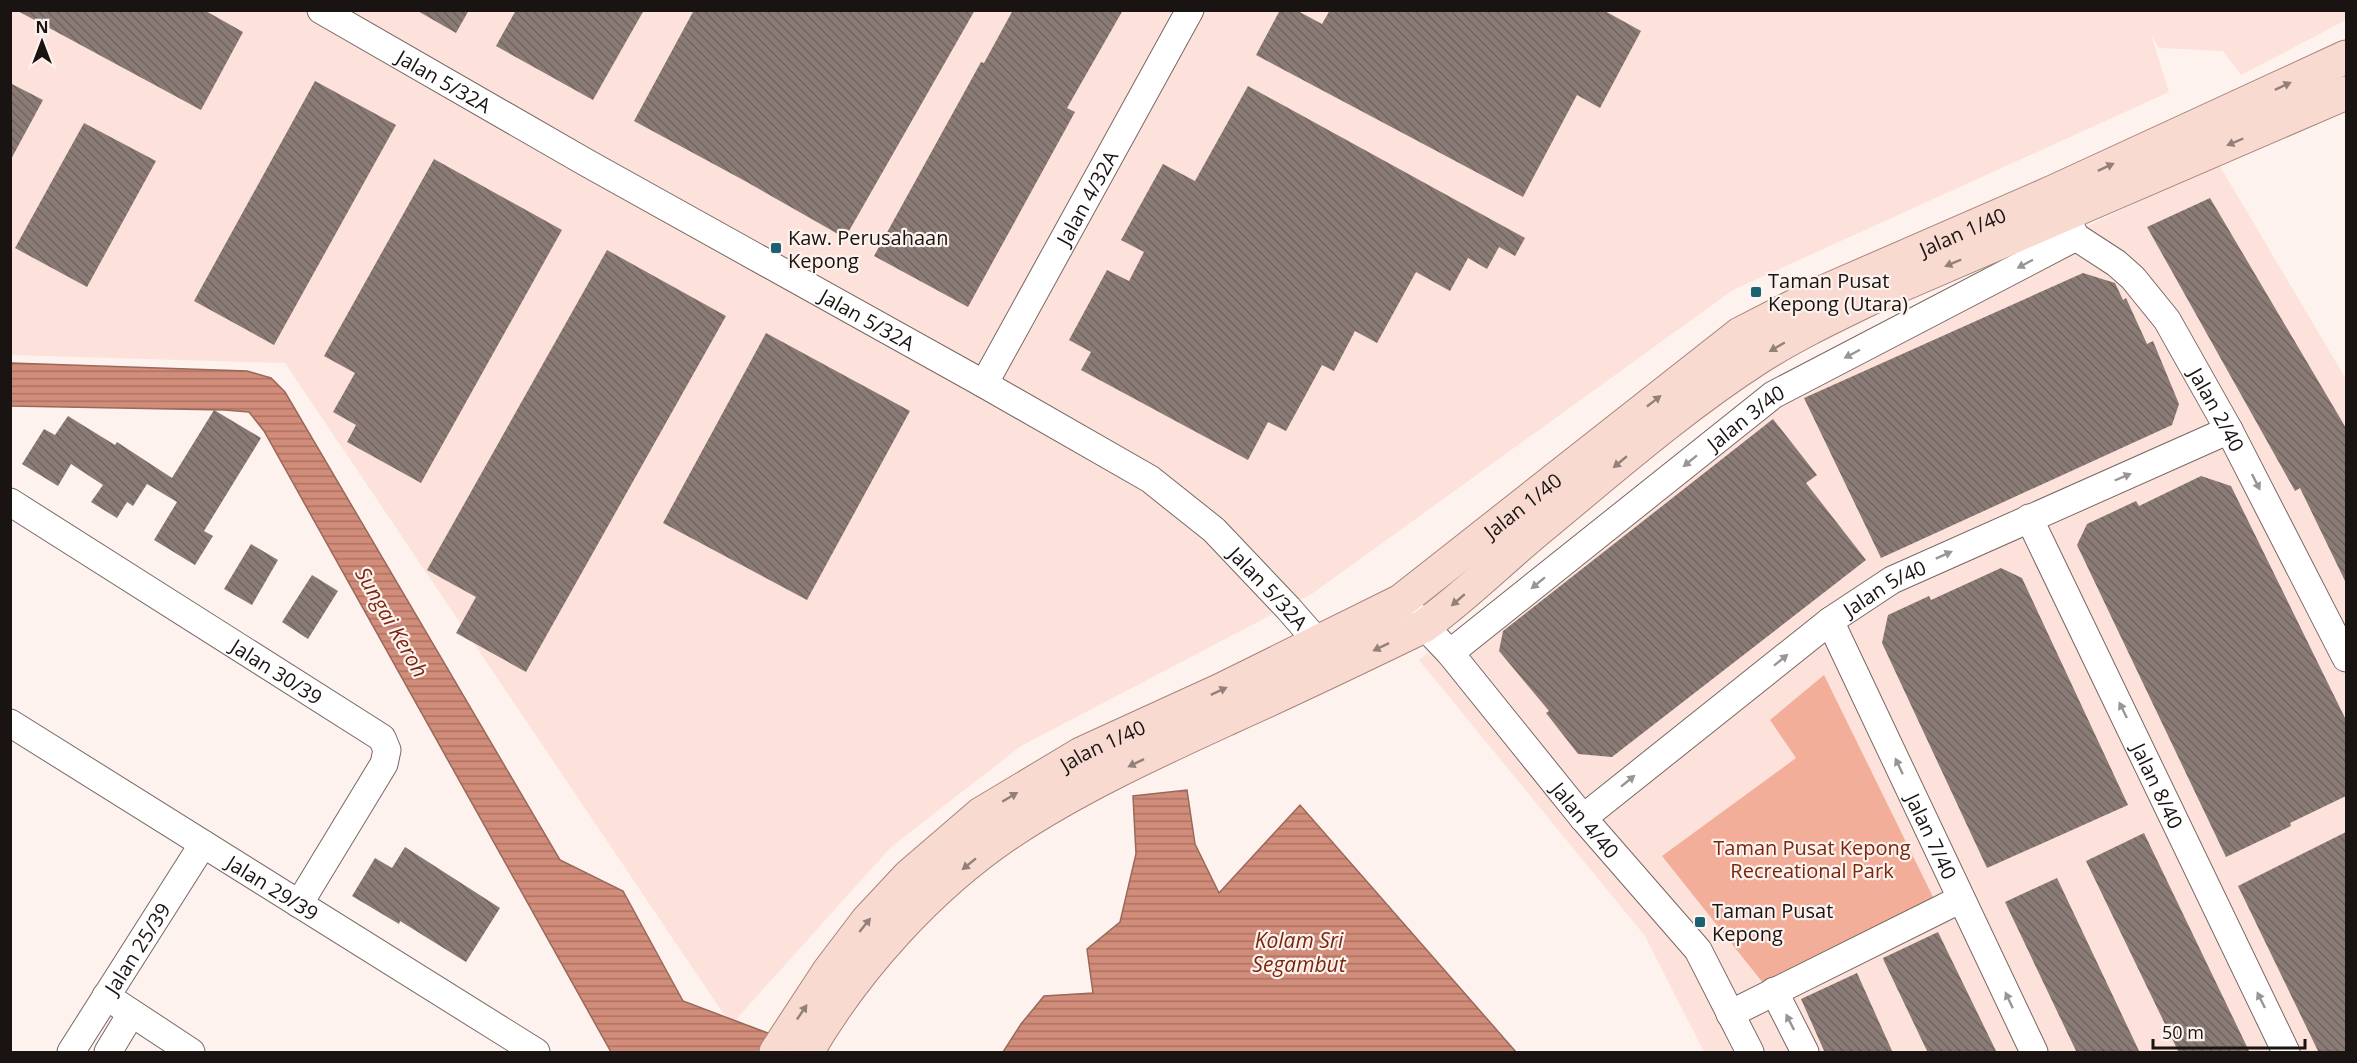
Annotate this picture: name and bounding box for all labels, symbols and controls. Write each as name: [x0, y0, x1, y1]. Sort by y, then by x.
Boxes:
north arrow: [12, 12, 72, 72]
text: N: [35, 16, 49, 38]
street label: Jalan 5/32A: [390, 42, 496, 119]
one-way arrow: [2275, 81, 2293, 91]
one-way arrow: [2226, 138, 2244, 147]
street label: Jalan 4/32A: [1049, 145, 1124, 251]
one-way arrow: [2098, 163, 2115, 172]
street label: Jalan 1/40: [1913, 201, 2010, 263]
place label: Kaw. Perusahaan Kepong: [788, 224, 948, 274]
marker: Kaw. Perusahaan Kepong: [769, 241, 783, 255]
one-way arrow: [1944, 259, 1962, 268]
one-way arrow: [2016, 259, 2033, 269]
place label: Taman Pusat Kepong (Utara): [1768, 267, 1908, 317]
street label: Jalan 5/32A: [814, 281, 920, 357]
marker: Taman Pusat Kepong (Utara): [1749, 285, 1763, 299]
one-way arrow: [1769, 341, 1785, 352]
one-way arrow: [1843, 349, 1860, 359]
street label: Jalan 2/40: [2182, 361, 2251, 456]
street label: Jalan 3/40: [1699, 378, 1789, 458]
one-way arrow: [1647, 396, 1662, 408]
one-way arrow: [1613, 455, 1628, 468]
one-way arrow: [1682, 455, 1698, 468]
street label: Jalan 1/40: [1476, 466, 1567, 546]
one-way arrow: [2114, 472, 2132, 481]
one-way arrow: [2251, 474, 2260, 491]
street label: Jalan 5/32A: [1222, 539, 1314, 636]
one-way arrow: [1936, 550, 1954, 560]
street label: Jalan 5/40: [1836, 553, 1930, 623]
water label: Sungai Keroh: [349, 562, 435, 682]
one-way arrow: [1530, 576, 1545, 588]
one-way arrow: [1451, 593, 1466, 606]
street label: Jalan 30/39: [224, 631, 328, 710]
one-way arrow: [1373, 642, 1390, 651]
one-way arrow: [1773, 653, 1789, 666]
one-way arrow: [1211, 686, 1228, 695]
one-way arrow: [2118, 702, 2127, 719]
street label: Jalan 1/40: [1053, 713, 1149, 778]
street label: Jalan 8/40: [2125, 737, 2190, 833]
one-way arrow: [1127, 758, 1144, 767]
one-way arrow: [1894, 758, 1903, 775]
street label: Jalan 4/40: [1544, 775, 1625, 864]
one-way arrow: [1621, 776, 1636, 788]
street label: Jalan 7/40: [1899, 787, 1964, 883]
one-way arrow: [1002, 791, 1018, 802]
park label: Taman Pusat Kepong Recreational Park: [1713, 834, 1911, 884]
street label: Jalan 29/39: [220, 848, 324, 926]
one-way arrow: [962, 857, 977, 869]
street label: Jalan 25/39: [97, 897, 176, 1001]
place label: Taman Pusat Kepong: [1712, 897, 1833, 947]
marker: Taman Pusat Kepong: [1693, 915, 1707, 929]
one-way arrow: [858, 917, 871, 933]
water label: Kolam Sri Segambut: [1252, 926, 1347, 978]
one-way arrow: [2004, 991, 2013, 1008]
one-way arrow: [2257, 991, 2266, 1008]
one-way arrow: [796, 1004, 808, 1020]
scale bar: [2153, 1012, 2304, 1050]
one-way arrow: [1785, 1013, 1794, 1030]
text: 50 m: [2162, 1020, 2204, 1044]

